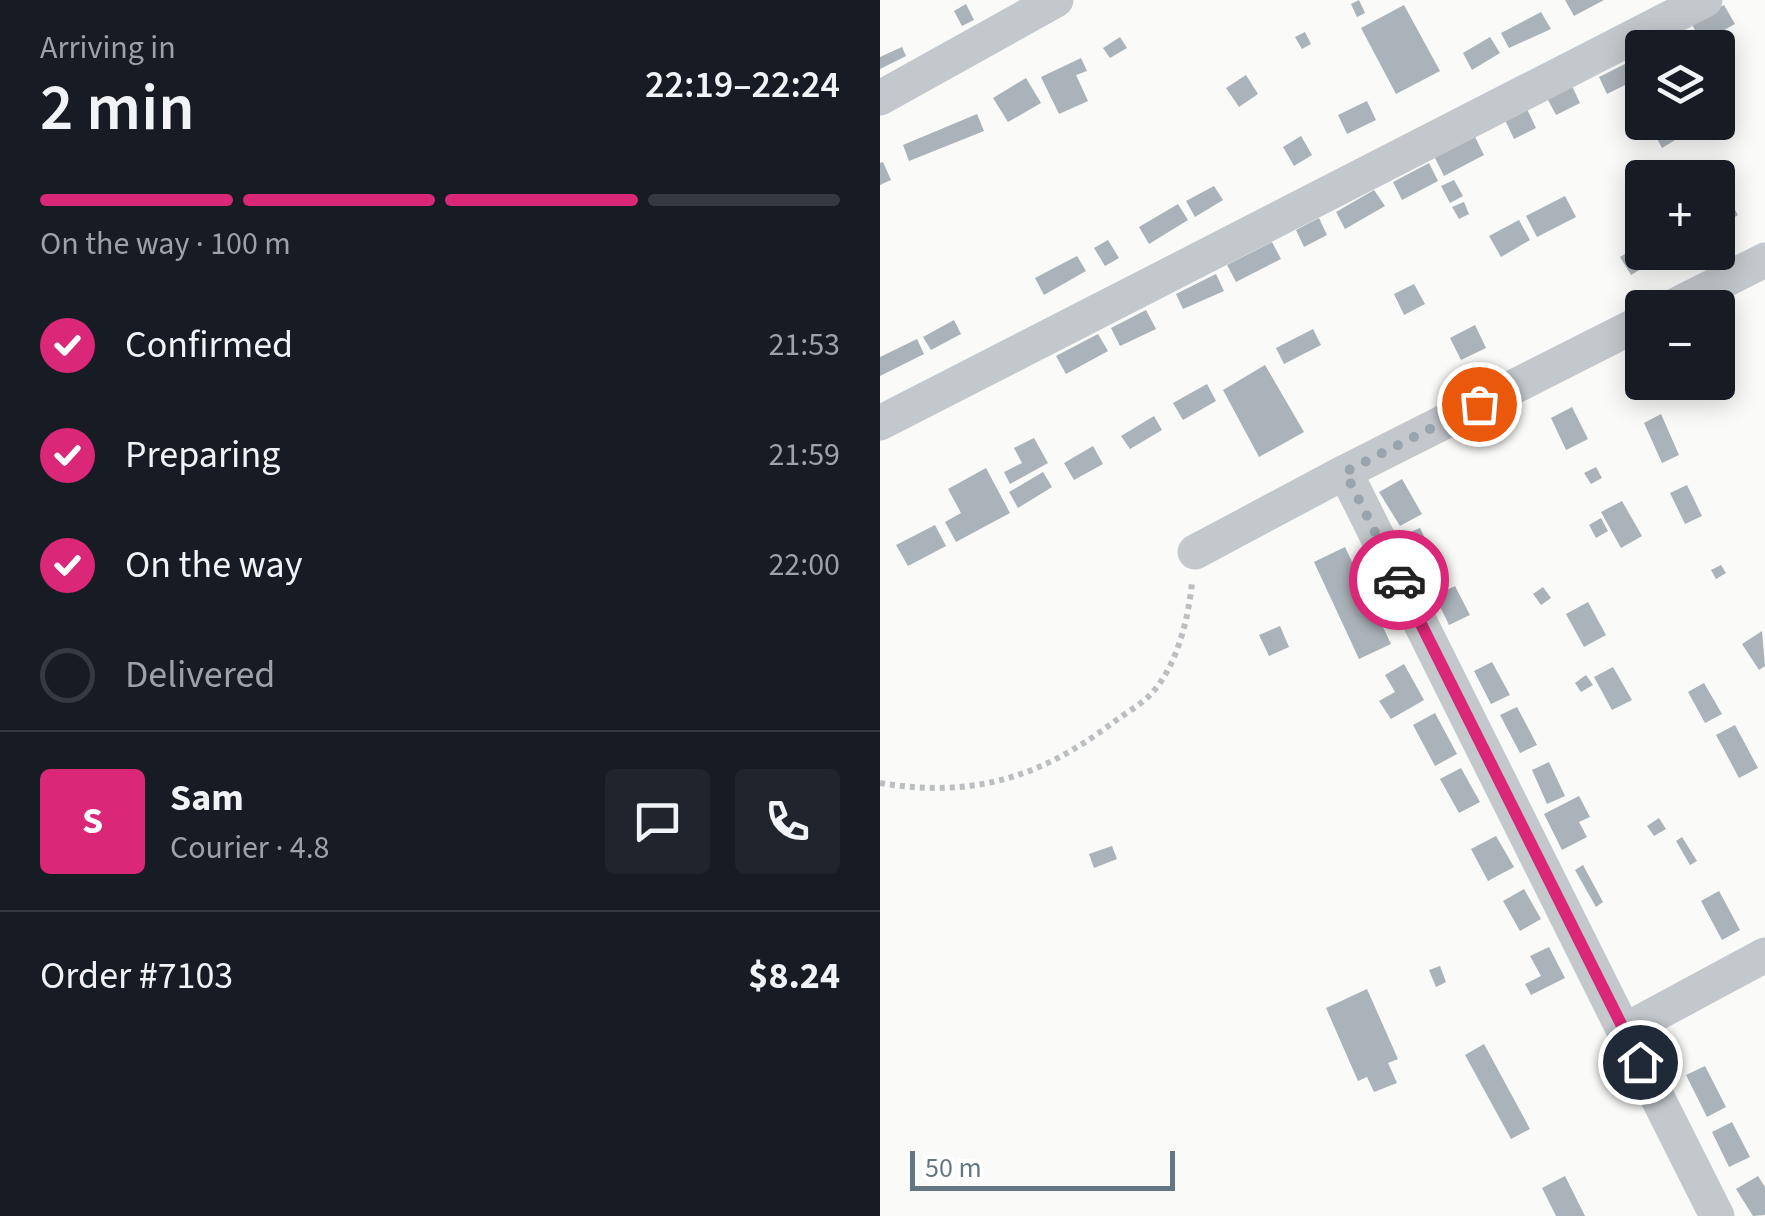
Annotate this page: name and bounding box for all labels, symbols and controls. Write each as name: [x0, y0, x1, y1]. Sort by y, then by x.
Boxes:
text: Arriving in: [40, 25, 176, 71]
map controls: [1625, 30, 1735, 400]
button: layers: [1625, 30, 1735, 140]
text: 22:19–22:24: [645, 58, 840, 112]
text: 2 min: [40, 62, 195, 155]
button: +: [1625, 160, 1735, 270]
text: On the way · 100 m: [40, 221, 291, 267]
button: −: [1625, 290, 1735, 400]
icon: check: [40, 318, 95, 373]
text: Confirmed: [125, 318, 293, 372]
text: 21:53: [768, 322, 840, 368]
pin: [1437, 362, 1522, 447]
icon: bag: [1452, 377, 1507, 432]
icon: check: [40, 428, 95, 483]
text: Preparing: [125, 428, 280, 482]
text: 21:59: [768, 432, 840, 478]
courier: [1349, 530, 1449, 630]
icon: check: [40, 538, 95, 593]
text: On the way: [125, 538, 302, 592]
text: 22:00: [768, 542, 840, 588]
icon: car: [1372, 553, 1427, 608]
text: Delivered: [125, 648, 275, 702]
button: chat: [605, 769, 710, 874]
button: phone: [735, 769, 840, 874]
text: Sam: [170, 771, 244, 825]
text: S: [82, 794, 103, 848]
text: Courier · 4.8: [170, 825, 330, 871]
text: Order #7103: [40, 949, 233, 1003]
text: $8.24: [748, 949, 840, 1003]
pin: [1598, 1020, 1683, 1105]
icon: home: [1613, 1035, 1668, 1090]
scale bar: [910, 1146, 1175, 1190]
text: 50 m: [925, 1148, 982, 1188]

